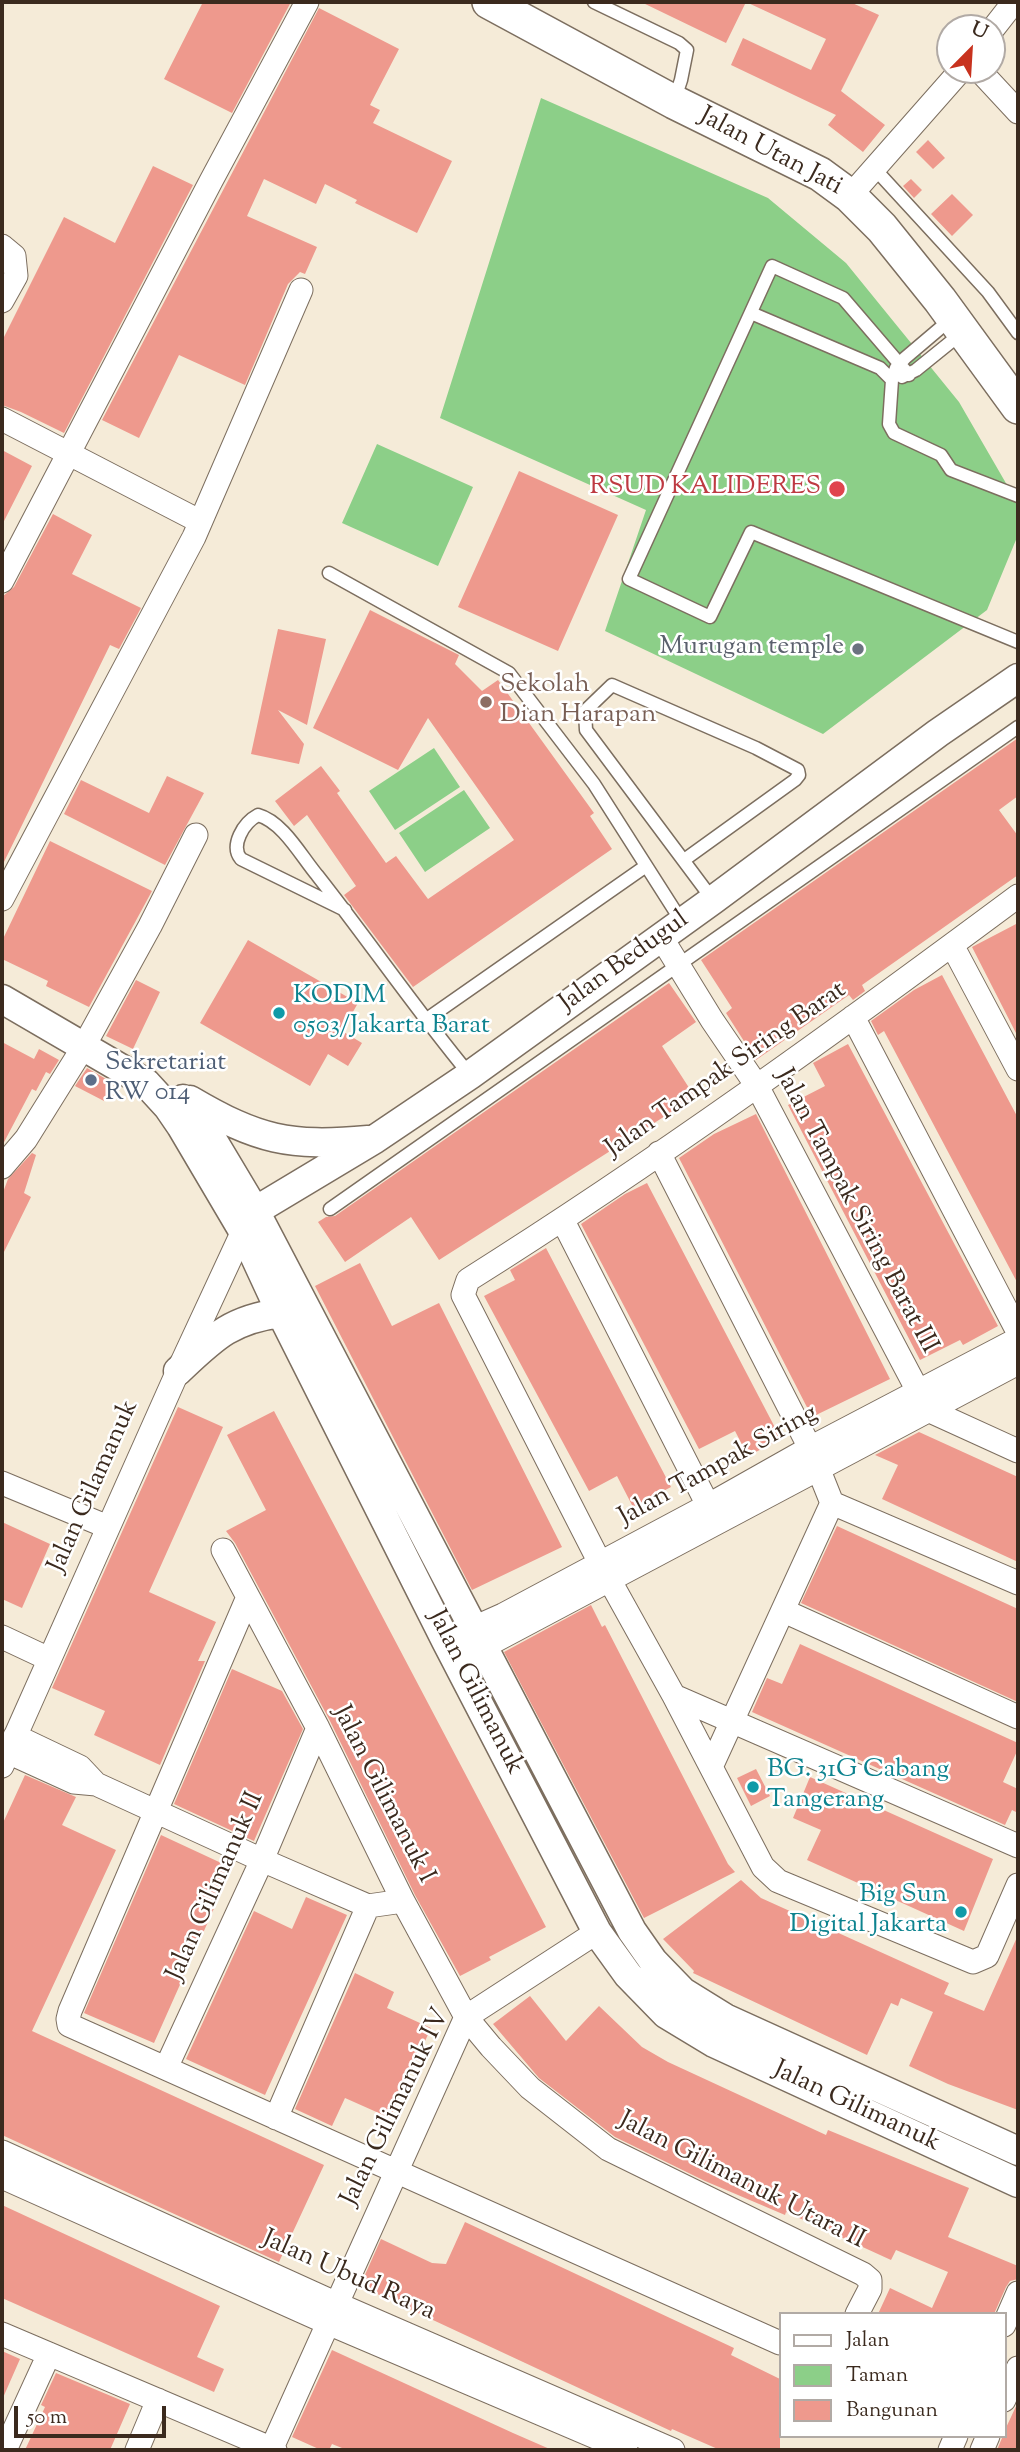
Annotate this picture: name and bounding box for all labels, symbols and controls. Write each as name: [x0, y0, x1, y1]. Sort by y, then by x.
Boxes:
north arrow: [936, 14, 1006, 84]
text: U: [966, 16, 992, 47]
street label: Jalan Utan Jati: [693, 102, 847, 204]
place label: RSUD KALIDERES: [590, 473, 821, 505]
marker: RSUD KALIDERES: [827, 479, 847, 499]
place label: Murugan temple: [660, 633, 844, 665]
marker: Murugan temple: [850, 641, 866, 657]
place label: Sekolah Dian Harapan: [500, 671, 656, 732]
marker: Sekolah Dian Harapan: [478, 694, 494, 710]
street label: Jalan Bedugul: [554, 906, 696, 1020]
street label: Jalan Tampak Siring Barat: [601, 976, 853, 1166]
place label: KODIM 0503/Jakarta Barat: [293, 982, 490, 1044]
marker: KODIM 0503/Jakarta Barat: [271, 1005, 287, 1021]
place label: Sekretariat RW 014: [105, 1049, 226, 1110]
street label: Jalan Tampak Siring Barat III: [767, 1064, 943, 1360]
marker: Sekretariat RW 014: [83, 1072, 99, 1088]
street label: Jalan Gilamanuk: [43, 1396, 147, 1578]
street label: Jalan Tampak Siring: [614, 1399, 824, 1535]
street label: Jalan Gilimanuk: [419, 1605, 529, 1781]
street label: Jalan Gilimanuk I: [324, 1701, 440, 1889]
place label: BG. 31G Cabang Tangerang: [767, 1756, 949, 1817]
marker: BG. 31G Cabang Tangerang: [745, 1779, 761, 1795]
street label: Jalan Gilimanuk II: [161, 1788, 273, 1986]
place label: Big Sun Digital Jakarta: [790, 1881, 947, 1942]
marker: Big Sun Digital Jakarta: [953, 1904, 969, 1920]
street label: Jalan Gilimanuk IV: [336, 2004, 458, 2212]
street label: Jalan Gilimanuk: [768, 2056, 944, 2160]
street label: Jalan Gilimanuk Utara II: [613, 2106, 869, 2258]
street label: Jalan Ubud Raya: [257, 2225, 439, 2329]
legend: [778, 2312, 1006, 2438]
text: Jalan: [846, 2326, 890, 2356]
text: Taman: [846, 2361, 908, 2391]
scale bar: [18, 2392, 170, 2436]
text: Bangunan: [846, 2396, 938, 2426]
text: 50 m: [27, 2403, 67, 2433]

